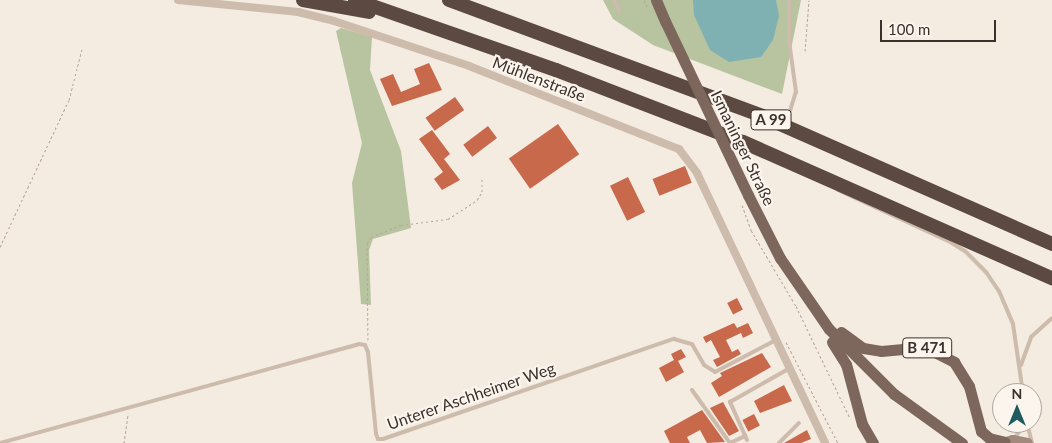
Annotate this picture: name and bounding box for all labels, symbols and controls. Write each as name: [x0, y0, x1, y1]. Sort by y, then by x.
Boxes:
scale bar: [882, 10, 998, 42]
text: 100 m: [888, 20, 930, 38]
street label: Mühlenstraße: [490, 53, 588, 105]
street label: Ismaninger Straße: [707, 87, 779, 209]
road number: A 99: [750, 108, 792, 132]
road number: B 471: [902, 336, 952, 360]
street label: Unterer Aschheimer Weg: [384, 358, 558, 434]
north arrow: [992, 383, 1042, 433]
text: N: [1012, 385, 1022, 402]

